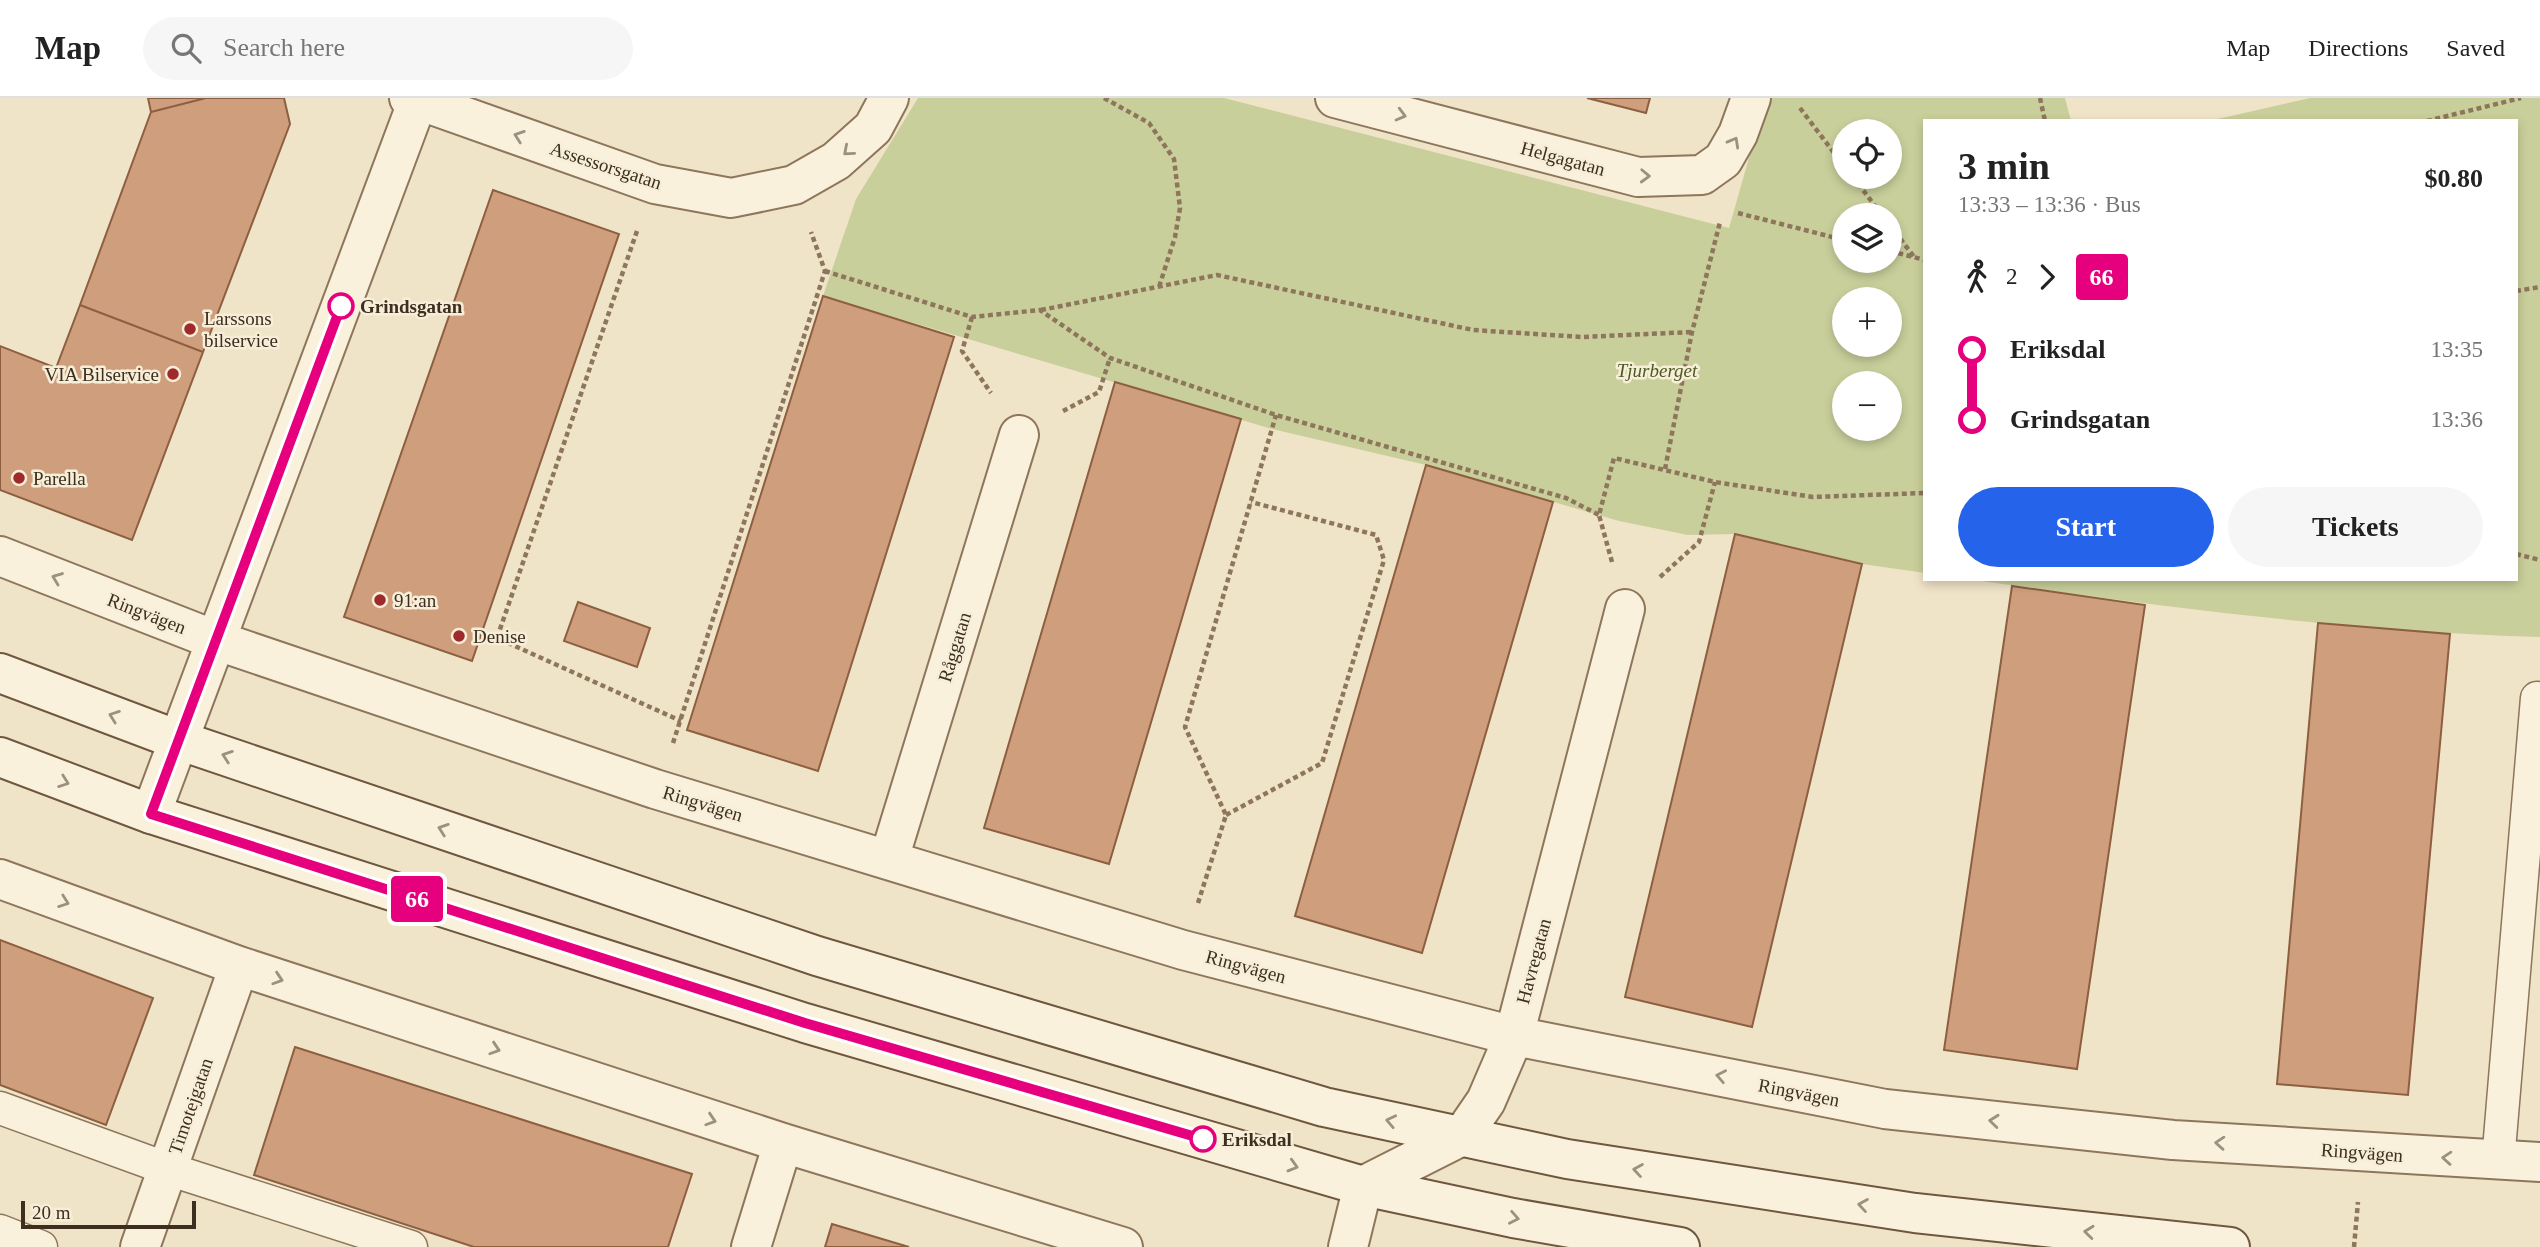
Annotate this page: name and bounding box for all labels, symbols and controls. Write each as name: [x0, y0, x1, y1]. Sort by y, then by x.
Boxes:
search box: [143, 17, 633, 80]
icon: search: [167, 29, 205, 67]
text: Map: [35, 30, 101, 66]
text: Search here: [223, 33, 345, 62]
text: Map: [2226, 35, 2270, 61]
text: Directions: [2308, 35, 2408, 61]
text: Saved: [2446, 35, 2505, 61]
one-way arrow: [1395, 107, 1407, 121]
map controls: [1832, 119, 1902, 441]
button: locate: [1832, 119, 1902, 189]
one-way arrow: [513, 130, 525, 144]
one-way arrow: [1726, 136, 1739, 149]
street label: Helgagatan: [1518, 137, 1608, 180]
street label: Assessorsgatan: [547, 138, 665, 194]
one-way arrow: [843, 143, 856, 155]
text: 3 min: [1958, 145, 2050, 187]
text: $0.80: [2425, 164, 2483, 193]
one-way arrow: [1640, 169, 1651, 184]
text: 13:33 – 13:36 · Bus: [1958, 192, 2141, 217]
button: layers: [1832, 203, 1902, 273]
icon: walk: [1958, 258, 1996, 296]
icon: forward: [2028, 258, 2066, 296]
text: 2: [2006, 264, 2018, 289]
text: 66: [2090, 264, 2114, 290]
button: +: [1832, 287, 1902, 357]
marker: Grindsgatan: [328, 293, 354, 319]
place label: Grindsgatan: [360, 296, 463, 317]
place label: Larssons bilservice: [204, 308, 278, 351]
marker: Larssons bilservice: [182, 321, 198, 337]
text: Eriksdal: [2010, 335, 2105, 364]
text: 13:35: [2431, 337, 2483, 362]
park label: Tjurberget: [1617, 360, 1698, 381]
place label: VIA Bilservice: [44, 364, 159, 385]
marker: VIA Bilservice: [165, 366, 181, 382]
button: −: [1832, 371, 1902, 441]
text: Grindsgatan: [2010, 405, 2150, 434]
text: 13:36: [2431, 407, 2483, 432]
place label: Parella: [33, 468, 86, 489]
marker: Parella: [11, 470, 27, 486]
button: Start: [1958, 487, 2214, 567]
button: Tickets: [2228, 487, 2483, 567]
one-way arrow: [51, 572, 63, 586]
street label: Ringvägen: [105, 589, 189, 638]
place label: 91:an: [394, 590, 437, 611]
marker: 91:an: [372, 592, 388, 608]
street label: Råggatan: [934, 609, 975, 685]
place label: Denise: [473, 626, 526, 647]
marker: Denise: [451, 628, 467, 644]
one-way arrow: [108, 711, 120, 725]
one-way arrow: [222, 750, 234, 764]
one-way arrow: [57, 773, 69, 787]
street label: Ringvägen: [660, 781, 746, 826]
one-way arrow: [437, 823, 450, 837]
line badge: 66: [386, 876, 448, 922]
text: 66: [405, 886, 429, 912]
one-way arrow: [58, 894, 70, 908]
street label: Havregatan: [1512, 916, 1555, 1006]
street label: Ringvägen: [1203, 946, 1289, 987]
one-way arrow: [272, 970, 284, 985]
one-way arrow: [488, 1041, 500, 1055]
street label: Timotejgatan: [164, 1055, 217, 1157]
one-way arrow: [1715, 1069, 1727, 1084]
street label: Ringvägen: [1756, 1074, 1842, 1111]
one-way arrow: [704, 1112, 717, 1126]
one-way arrow: [1988, 1114, 1999, 1129]
one-way arrow: [1385, 1115, 1397, 1130]
marker: Eriksdal: [1190, 1126, 1216, 1152]
place label: Eriksdal: [1222, 1129, 1292, 1150]
one-way arrow: [2215, 1136, 2226, 1151]
street label: Ringvägen: [2320, 1139, 2404, 1166]
one-way arrow: [2442, 1151, 2453, 1166]
one-way arrow: [1287, 1157, 1299, 1172]
one-way arrow: [1632, 1163, 1644, 1178]
scale bar: [21, 1198, 196, 1230]
one-way arrow: [1857, 1198, 1869, 1213]
text: 20 m: [32, 1202, 71, 1223]
one-way arrow: [1508, 1210, 1520, 1225]
one-way arrow: [2083, 1225, 2094, 1240]

